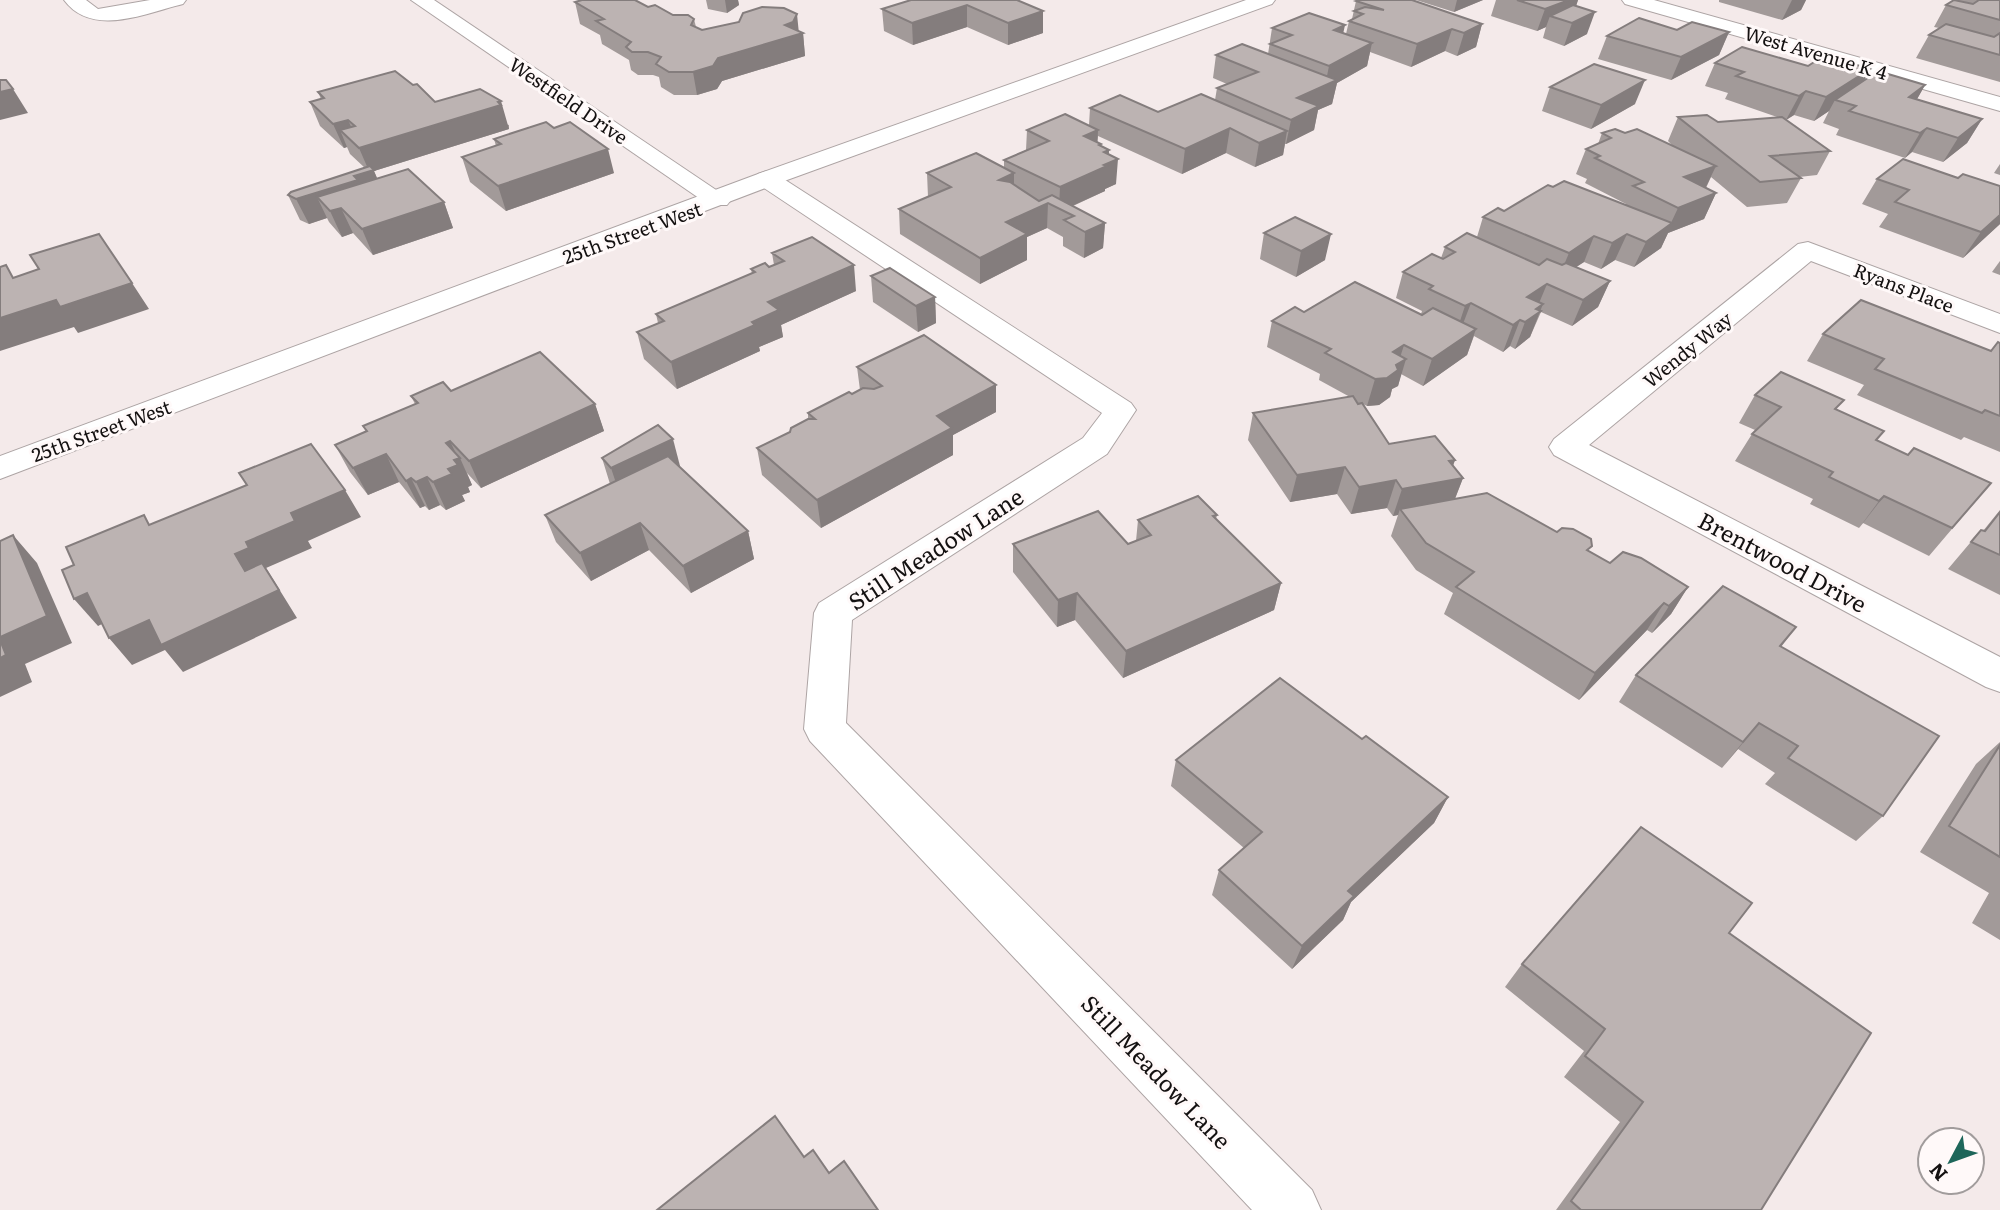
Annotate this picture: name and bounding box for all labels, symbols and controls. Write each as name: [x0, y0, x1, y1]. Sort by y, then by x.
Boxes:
street label: West Avenue K 4: [1741, 18, 1891, 86]
street label: Westfield Drive: [504, 50, 634, 150]
street label: 25th Street West: [559, 194, 706, 270]
street label: Ryans Place: [1850, 255, 1958, 319]
street label: Wendy Way: [1636, 304, 1738, 394]
street label: 25th Street West: [28, 392, 175, 468]
street label: Still Meadow Lane: [841, 479, 1029, 617]
street label: Brentwood Drive: [1693, 502, 1873, 620]
street label: Still Meadow Lane: [1074, 986, 1240, 1156]
north arrow: [1916, 1126, 1986, 1196]
text: N: [1922, 1158, 1953, 1188]

